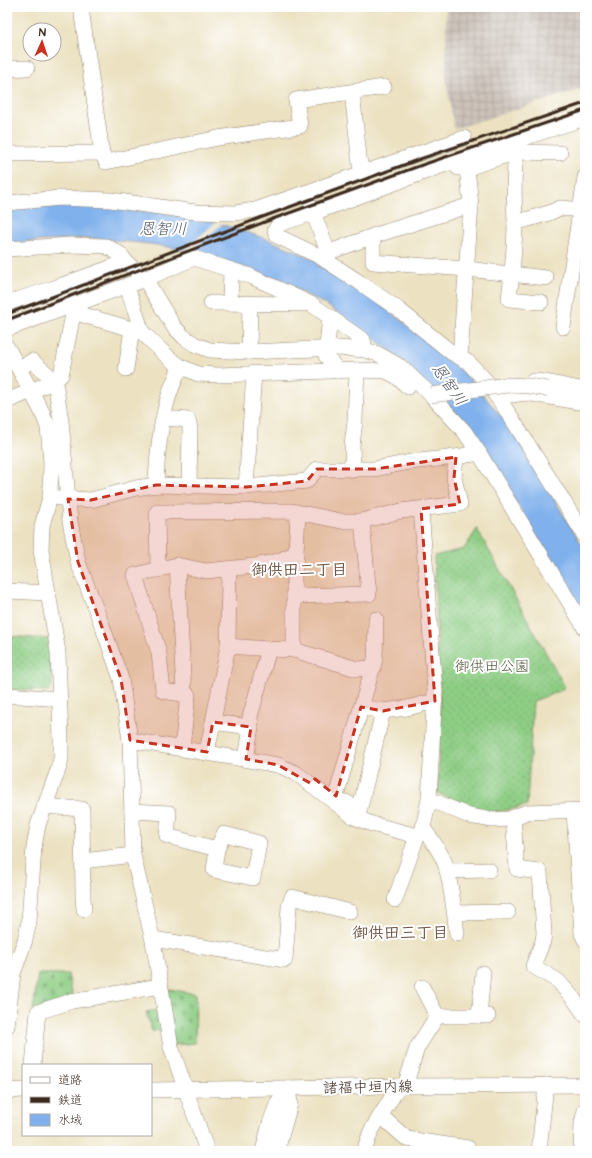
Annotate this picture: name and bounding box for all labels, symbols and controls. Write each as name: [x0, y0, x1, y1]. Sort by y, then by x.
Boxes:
north arrow: [22, 22, 62, 62]
text: N: [39, 25, 46, 40]
water label: 恩智川: [139, 218, 187, 240]
water label: 恩智川: [426, 359, 472, 411]
district label: 御供田二丁目: [251, 559, 347, 581]
park label: 御供田公園: [454, 656, 530, 677]
district label: 御供田三丁目: [352, 922, 448, 944]
legend: [22, 1064, 152, 1136]
text: 道路: [58, 1072, 82, 1089]
street label: 諸福中垣内線: [323, 1076, 413, 1099]
text: 鉄道: [58, 1092, 82, 1109]
text: 水域: [58, 1112, 82, 1129]

